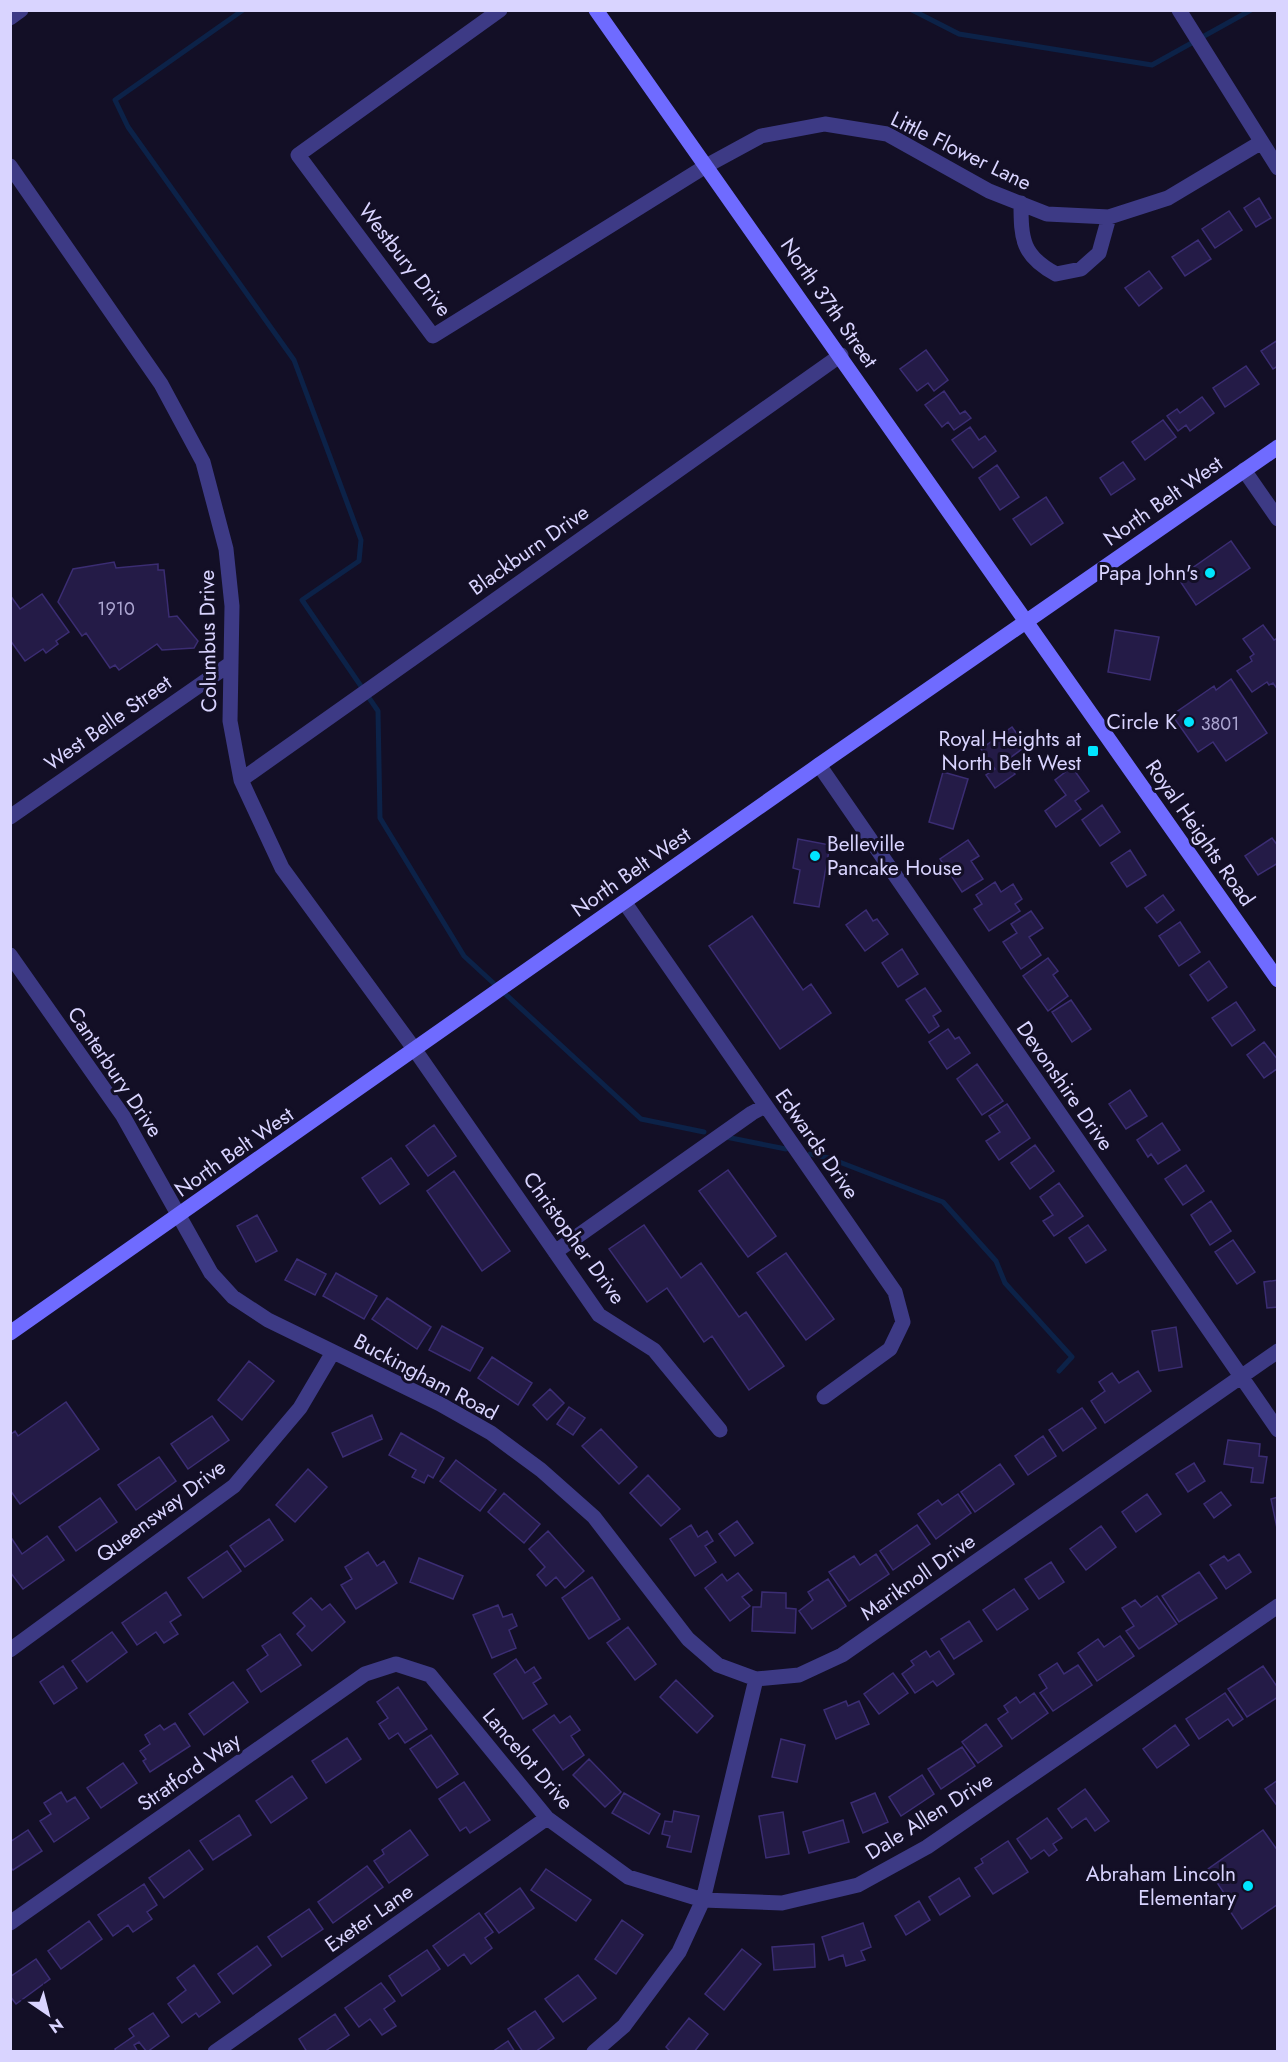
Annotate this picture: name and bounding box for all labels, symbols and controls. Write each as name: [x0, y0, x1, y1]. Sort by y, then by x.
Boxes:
street label: Little Flower Lane: [886, 104, 1037, 198]
street label: Westbury Drive: [351, 197, 459, 323]
street label: North 37th Street: [773, 232, 885, 374]
street label: North Belt West: [1097, 449, 1229, 553]
street label: Blackburn Drive: [463, 497, 595, 602]
place label: Papa John's: [1098, 558, 1198, 588]
marker: Papa John's: [1203, 566, 1217, 580]
street label: Columbus Drive: [192, 569, 224, 713]
house number: 1910: [97, 596, 135, 622]
street label: West Belle Street: [38, 668, 178, 778]
place label: Circle K: [1106, 707, 1177, 737]
house number: 3801: [1201, 711, 1239, 737]
marker: Circle K: [1182, 715, 1196, 729]
place label: Royal Heights at North Belt West: [938, 724, 1081, 778]
marker: Royal Heights at North Belt West: [1086, 744, 1100, 758]
street label: Royal Heights Road: [1138, 754, 1262, 912]
street label: North Belt West: [565, 820, 697, 924]
place label: Belleville Pancake House: [827, 829, 962, 883]
marker: Belleville Pancake House: [808, 849, 822, 863]
street label: Canterbury Drive: [60, 1001, 170, 1143]
street label: Devonshire Drive: [1009, 1015, 1121, 1157]
street label: Edwards Drive: [768, 1083, 866, 1205]
street label: North Belt West: [168, 1100, 300, 1204]
street label: Christopher Drive: [516, 1166, 632, 1310]
street label: Buckingham Road: [349, 1326, 503, 1428]
street label: Queensway Drive: [90, 1452, 232, 1570]
street label: Mariknoll Drive: [854, 1526, 982, 1628]
street label: Lancelot Drive: [475, 1702, 581, 1816]
street label: Stratford Way: [131, 1725, 247, 1819]
street label: Dale Allen Drive: [860, 1765, 998, 1867]
place label: Abraham Lincoln Elementary: [1086, 1859, 1237, 1913]
street label: Exeter Lane: [319, 1876, 419, 1959]
marker: Abraham Lincoln Elementary: [1241, 1879, 1255, 1893]
north arrow: [18, 1984, 78, 2044]
text: N: [45, 2013, 68, 2039]

